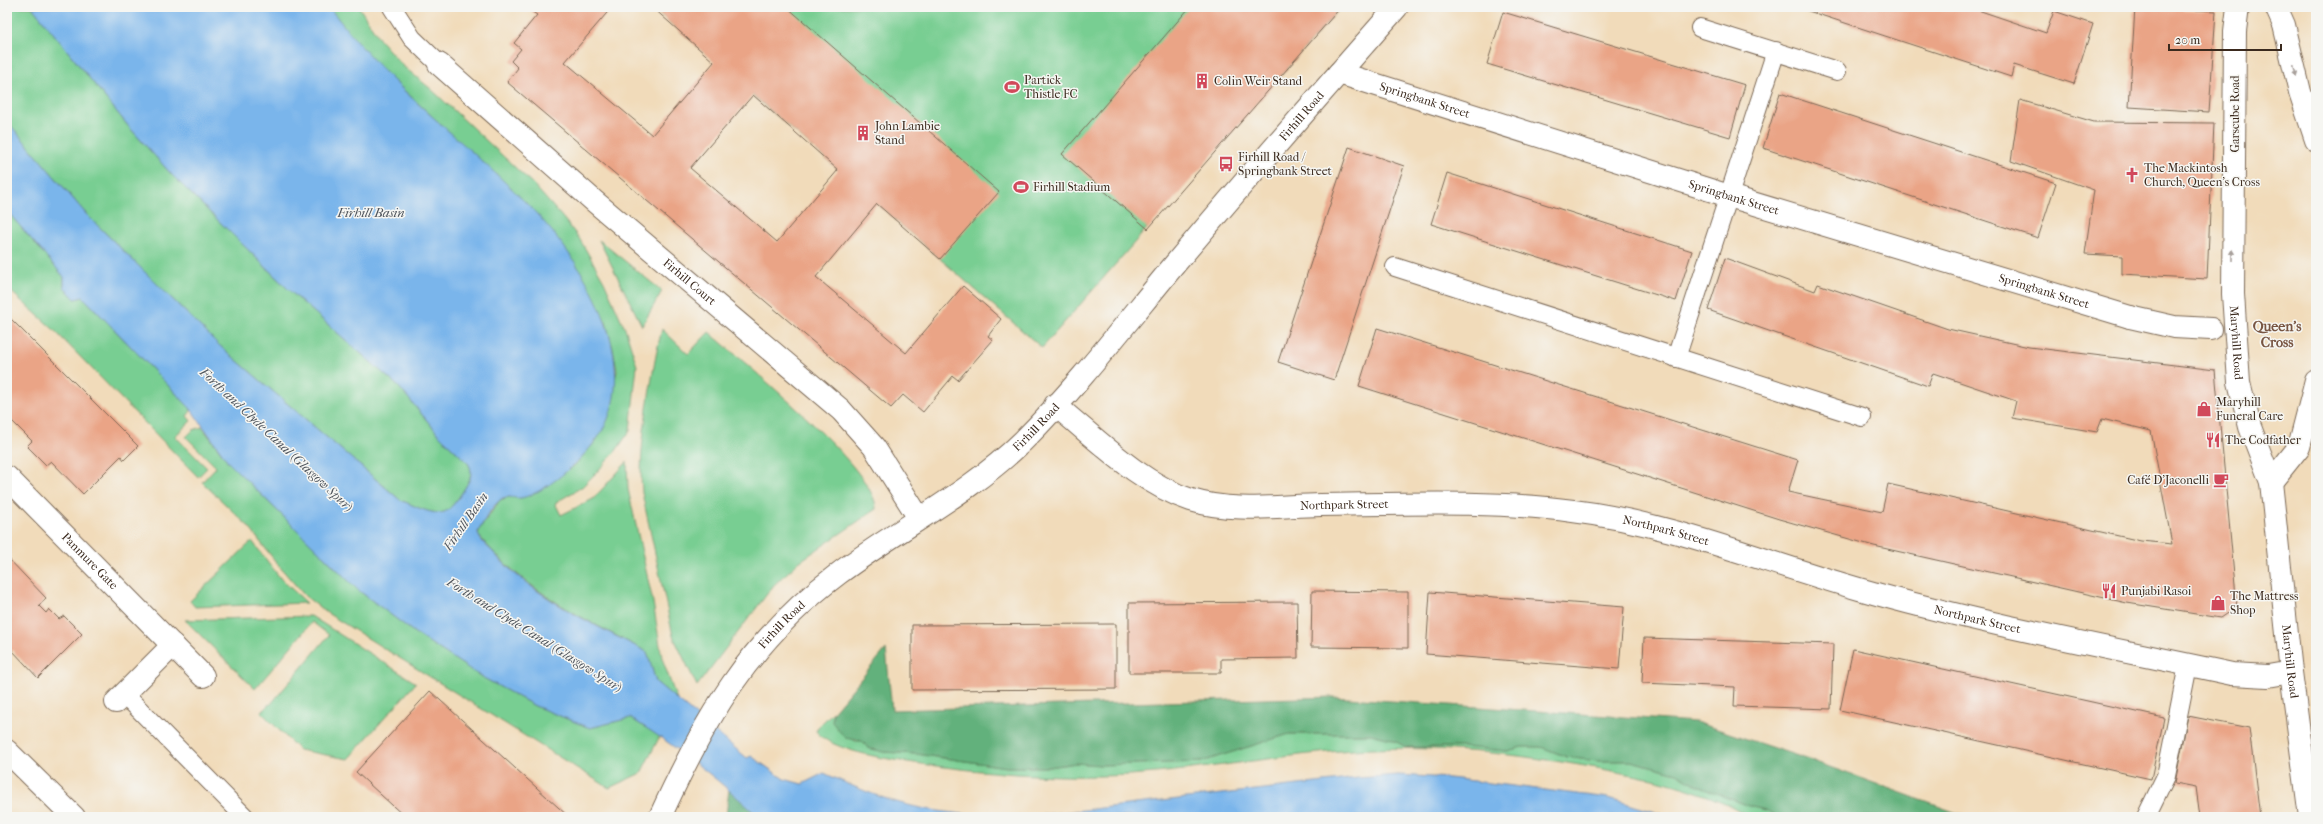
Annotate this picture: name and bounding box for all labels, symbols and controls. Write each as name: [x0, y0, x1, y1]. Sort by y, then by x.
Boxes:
scale bar: [2169, 26, 2281, 52]
text: 20 m: [2175, 33, 2200, 47]
one-way arrow: [2293, 65, 2299, 77]
building icon: Colin Weir Stand: [1193, 72, 1211, 90]
place label: Partick Thistle FC: [1024, 73, 1078, 101]
place label: Colin Weir Stand: [1214, 74, 1303, 88]
street label: Garscube Road: [2228, 75, 2242, 153]
sports icon: Partick Thistle FC: [1003, 78, 1021, 96]
street label: Springbank Street: [1378, 79, 1472, 121]
street label: Firhill Road: [1276, 88, 1327, 144]
place label: John Lambie Stand: [874, 119, 940, 147]
building icon: John Lambie Stand: [854, 124, 872, 142]
place label: Firhill Road / Springbank Street: [1238, 150, 1333, 178]
bus stop icon: Firhill Road / Springbank Street: [1217, 155, 1235, 173]
place label: The Mackintosh Church, Queen's Cross: [2144, 161, 2260, 189]
church icon: The Mackintosh Church, Queen's Cross: [2123, 166, 2141, 184]
street label: Springbank Street: [1687, 177, 1782, 218]
sports icon: Firhill Stadium: [1012, 178, 1030, 196]
place label: Firhill Stadium: [1033, 180, 1110, 194]
water label: Firhill Basin: [336, 205, 405, 220]
one-way arrow: [2229, 248, 2235, 261]
street label: Firhill Court: [660, 256, 719, 309]
street label: Springbank Street: [1997, 271, 2092, 312]
street label: Maryhill Road: [2227, 305, 2246, 381]
district label: Queen's Cross: [2253, 318, 2302, 351]
water label: Forth and Clyde Canal (Glasgow Spur): [196, 364, 356, 515]
place label: Maryhill Funeral Care: [2216, 395, 2283, 423]
street label: Firhill Road: [1010, 400, 1063, 454]
shop icon: Maryhill Funeral Care: [2195, 400, 2213, 418]
restaurant icon: The Codfather: [2204, 431, 2222, 449]
place label: The Codfather: [2225, 433, 2302, 447]
cafe icon: Café D'Jaconelli: [2212, 471, 2230, 489]
place label: Café D'Jaconelli: [2127, 473, 2209, 487]
water label: Firhill Basin: [439, 489, 491, 554]
street label: Northpark Street: [1300, 497, 1389, 513]
street label: Northpark Street: [1621, 512, 1711, 549]
street label: Panmure Gate: [59, 530, 121, 592]
water label: Forth and Clyde Canal (Glasgow Spur): [444, 574, 625, 695]
restaurant icon: Punjabi Rasoi: [2100, 582, 2118, 600]
place label: Punjabi Rasoi: [2121, 584, 2192, 598]
place label: The Mattress Shop: [2230, 589, 2299, 617]
shop icon: The Mattress Shop: [2209, 594, 2227, 612]
street label: Firhill Road: [755, 597, 808, 651]
street label: Northpark Street: [1932, 602, 2023, 636]
street label: Maryhill Road: [2279, 624, 2301, 700]

